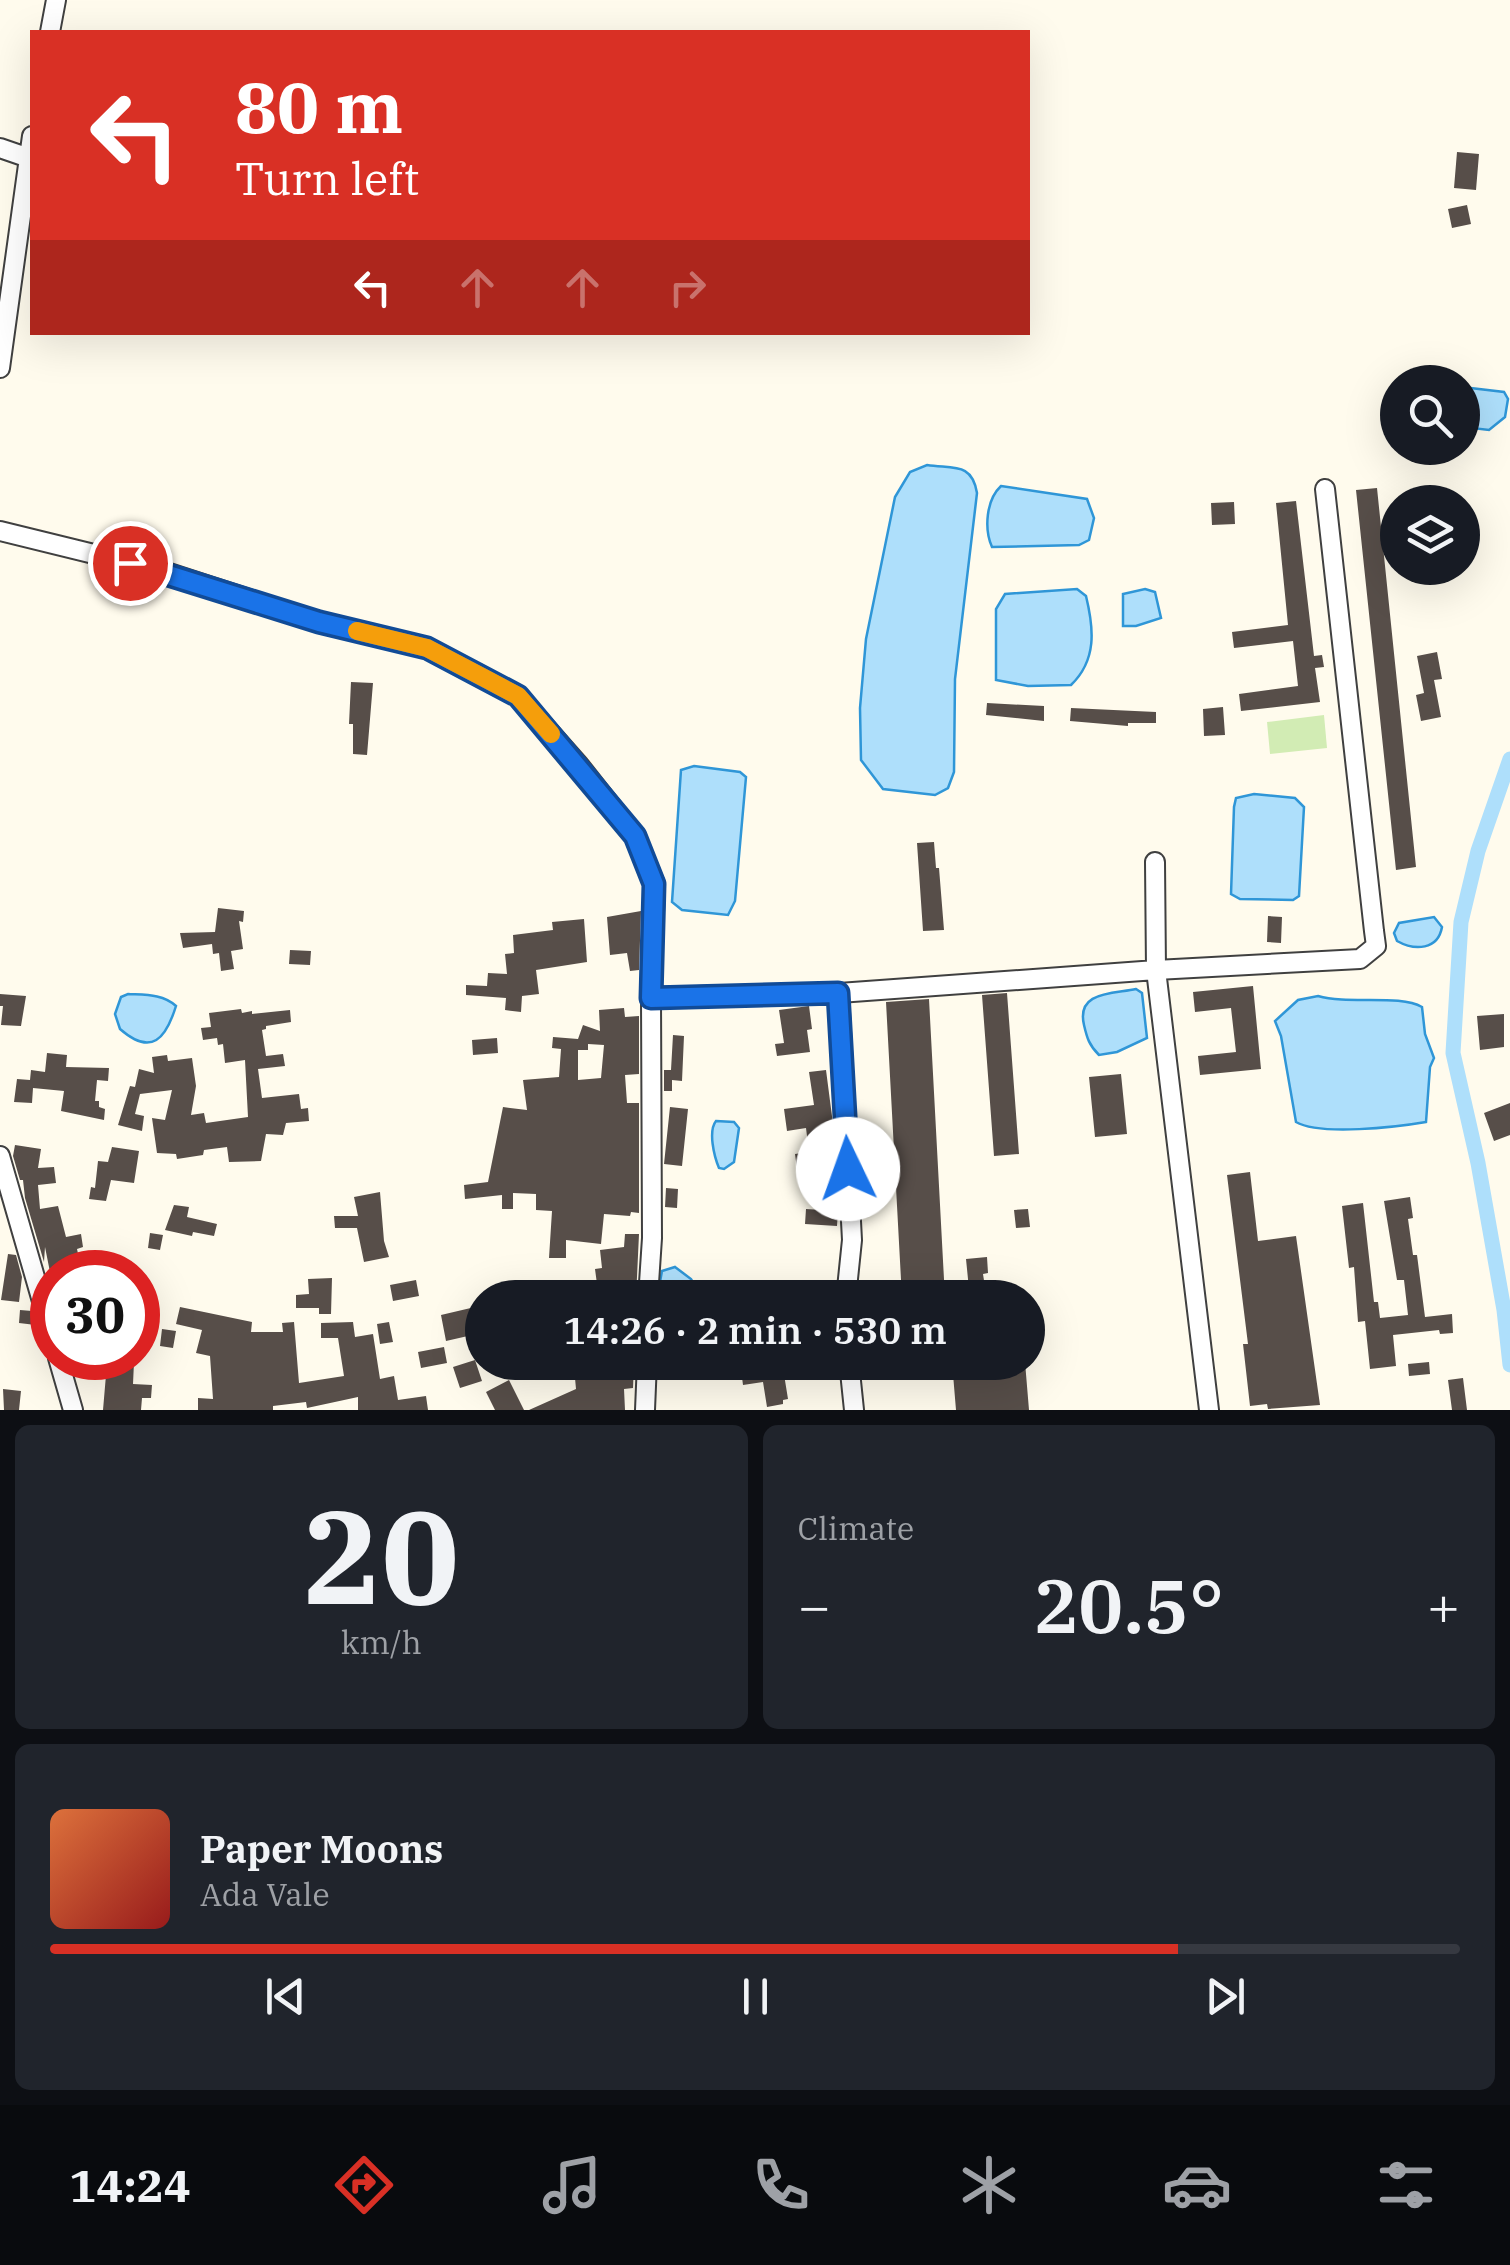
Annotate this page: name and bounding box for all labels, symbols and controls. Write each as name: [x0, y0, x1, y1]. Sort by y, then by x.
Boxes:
text: 80 m: [235, 61, 403, 152]
icon: left: [70, 70, 200, 200]
text: Turn left: [235, 149, 419, 207]
icon: left: [345, 260, 400, 315]
icon: ahead: [450, 260, 505, 315]
icon: ahead: [555, 260, 610, 315]
icon: right: [660, 260, 715, 315]
map controls: [1380, 365, 1480, 585]
button: search: [1380, 365, 1480, 465]
button: layers: [1380, 485, 1480, 585]
pin: [88, 521, 173, 606]
icon: arrive: [103, 536, 158, 591]
position arrow: [796, 1117, 900, 1221]
speed limit sign: 30: [30, 1250, 160, 1380]
text: 14:26 · 2 min · 530 m: [563, 1305, 947, 1354]
text: 20: [303, 1471, 459, 1640]
text: Climate: [798, 1507, 914, 1549]
text: 20.5°: [1033, 1556, 1224, 1654]
text: −: [798, 1570, 831, 1641]
text: +: [1427, 1570, 1460, 1641]
text: km/h: [341, 1621, 422, 1663]
text: Paper Moons: [200, 1824, 443, 1873]
text: Ada Vale: [200, 1873, 330, 1915]
icon: previous: [258, 1969, 313, 2024]
icon: pause: [728, 1969, 783, 2024]
icon: next: [1198, 1969, 1253, 2024]
icon: directions: [329, 2150, 399, 2220]
icon: music: [537, 2150, 607, 2220]
icon: phone: [746, 2150, 816, 2220]
icon: climate: [954, 2150, 1024, 2220]
icon: car: [1162, 2150, 1232, 2220]
icon: filters: [1371, 2150, 1441, 2220]
text: 14:24: [69, 2156, 191, 2214]

